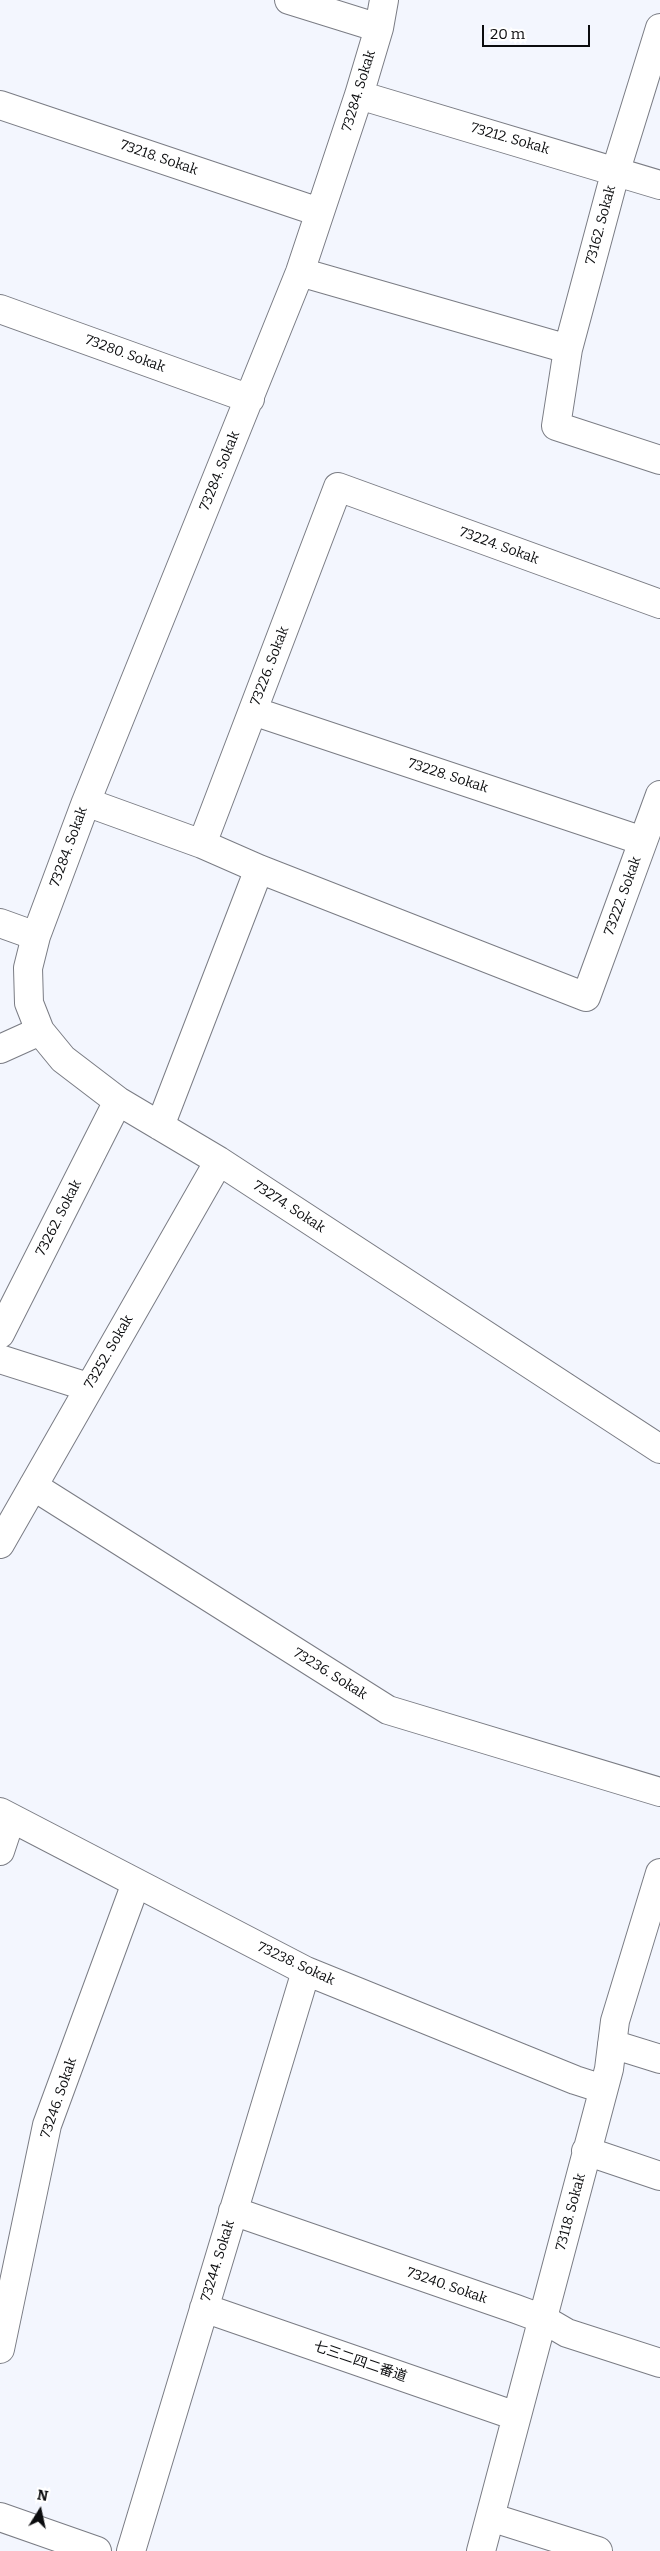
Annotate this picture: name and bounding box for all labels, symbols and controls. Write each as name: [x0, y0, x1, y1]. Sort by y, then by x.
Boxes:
scale bar: [485, 15, 592, 47]
text: 20 m: [490, 25, 525, 43]
street label: 73284. Sokak: [339, 48, 379, 134]
street label: 73212. Sokak: [469, 120, 551, 158]
street label: 73218. Sokak: [118, 137, 200, 179]
street label: 73162. Sokak: [582, 184, 620, 266]
street label: 73280. Sokak: [83, 332, 167, 376]
street label: 73284. Sokak: [196, 429, 244, 513]
street label: 73224. Sokak: [457, 524, 541, 568]
street label: 73226. Sokak: [247, 624, 293, 708]
street label: 73228. Sokak: [406, 755, 490, 797]
street label: 73284. Sokak: [47, 805, 91, 889]
street label: 73222. Sokak: [601, 854, 645, 938]
street label: 73262. Sokak: [33, 1177, 85, 1259]
street label: 73274. Sokak: [250, 1178, 328, 1236]
street label: 73252. Sokak: [81, 1312, 137, 1392]
street label: 73236. Sokak: [290, 1645, 370, 1703]
street label: 73238. Sokak: [255, 1939, 337, 1989]
street label: 73246. Sokak: [37, 2056, 81, 2140]
street label: 73118. Sokak: [553, 2172, 589, 2252]
street label: 73244. Sokak: [198, 2218, 238, 2304]
street label: 73240. Sokak: [405, 2264, 489, 2308]
street label: 七三二四二番道: [311, 2338, 409, 2386]
north arrow: [15, 2486, 65, 2536]
text: N: [36, 2486, 49, 2505]

